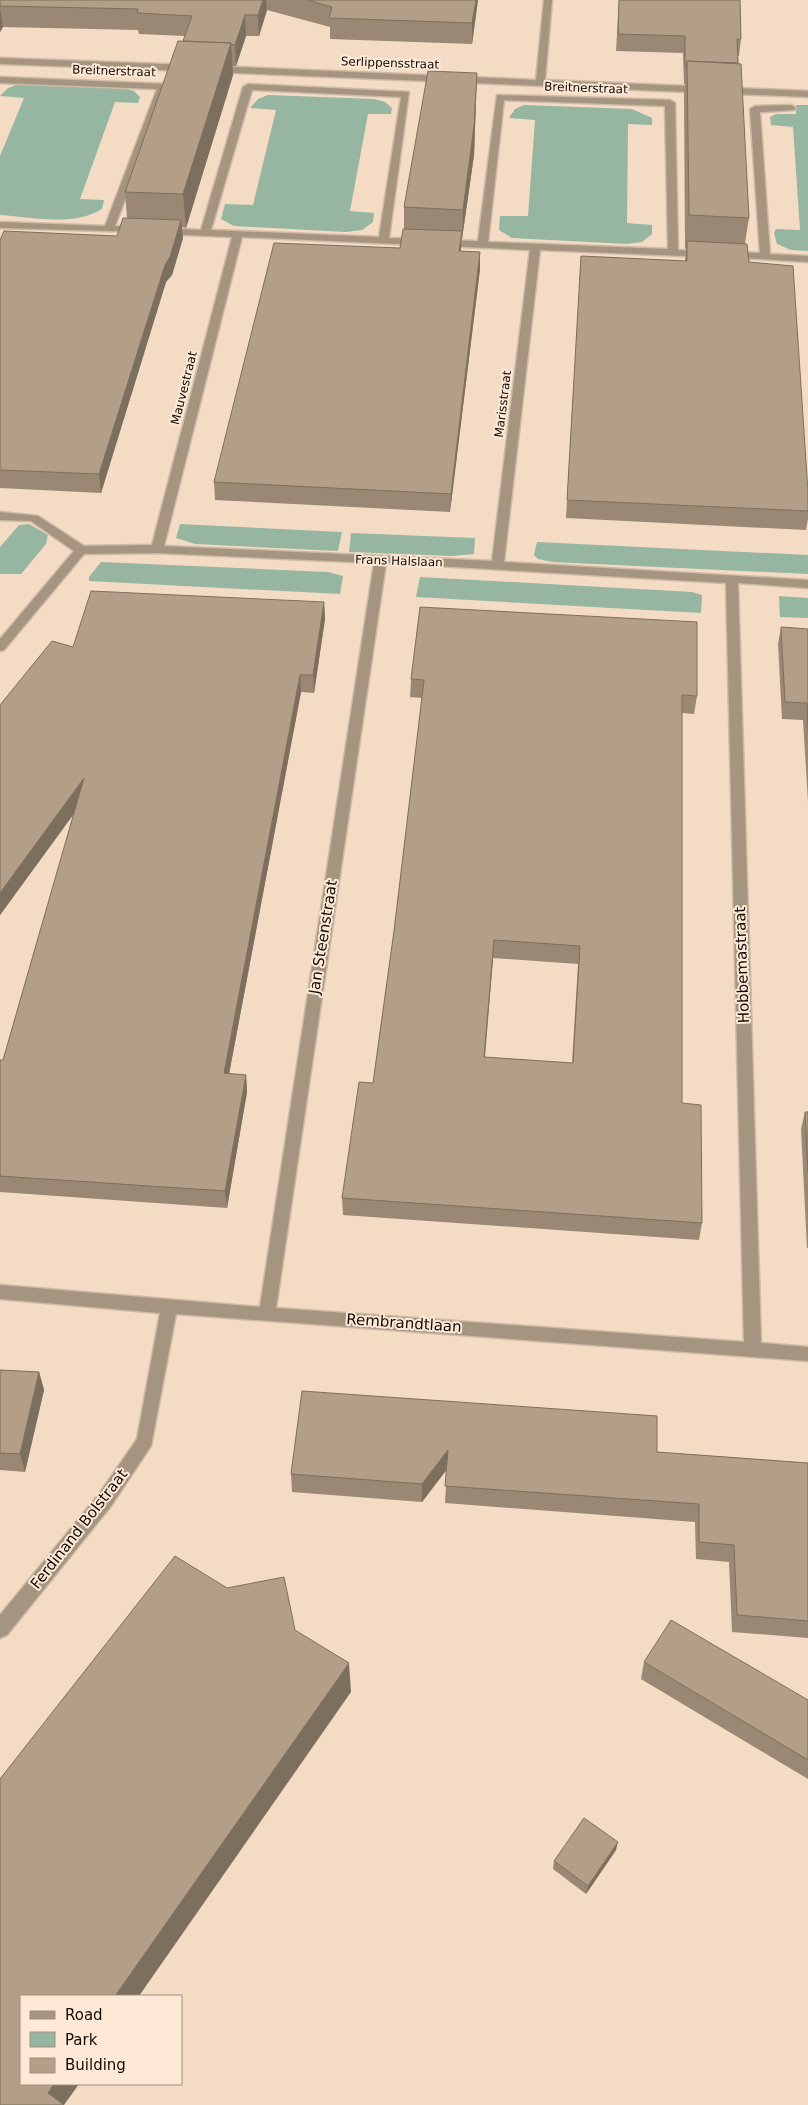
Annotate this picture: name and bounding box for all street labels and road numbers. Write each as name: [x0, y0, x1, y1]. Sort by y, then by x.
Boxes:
street label: Serlippensstraat: [341, 54, 440, 72]
street label: Breitnerstraat: [72, 63, 156, 79]
street label: Breitnerstraat: [544, 80, 628, 96]
street label: Mauvestraat: [168, 350, 200, 426]
street label: Marisstraat: [492, 369, 514, 438]
street label: Frans Halslaan: [355, 552, 443, 570]
street label: Jan Steenstraat: [305, 878, 341, 996]
street label: Hobbemastraat: [731, 906, 753, 1024]
street label: Rembrandtlaan: [346, 1310, 462, 1336]
street label: Ferdinand Bolstraat: [27, 1465, 131, 1592]

